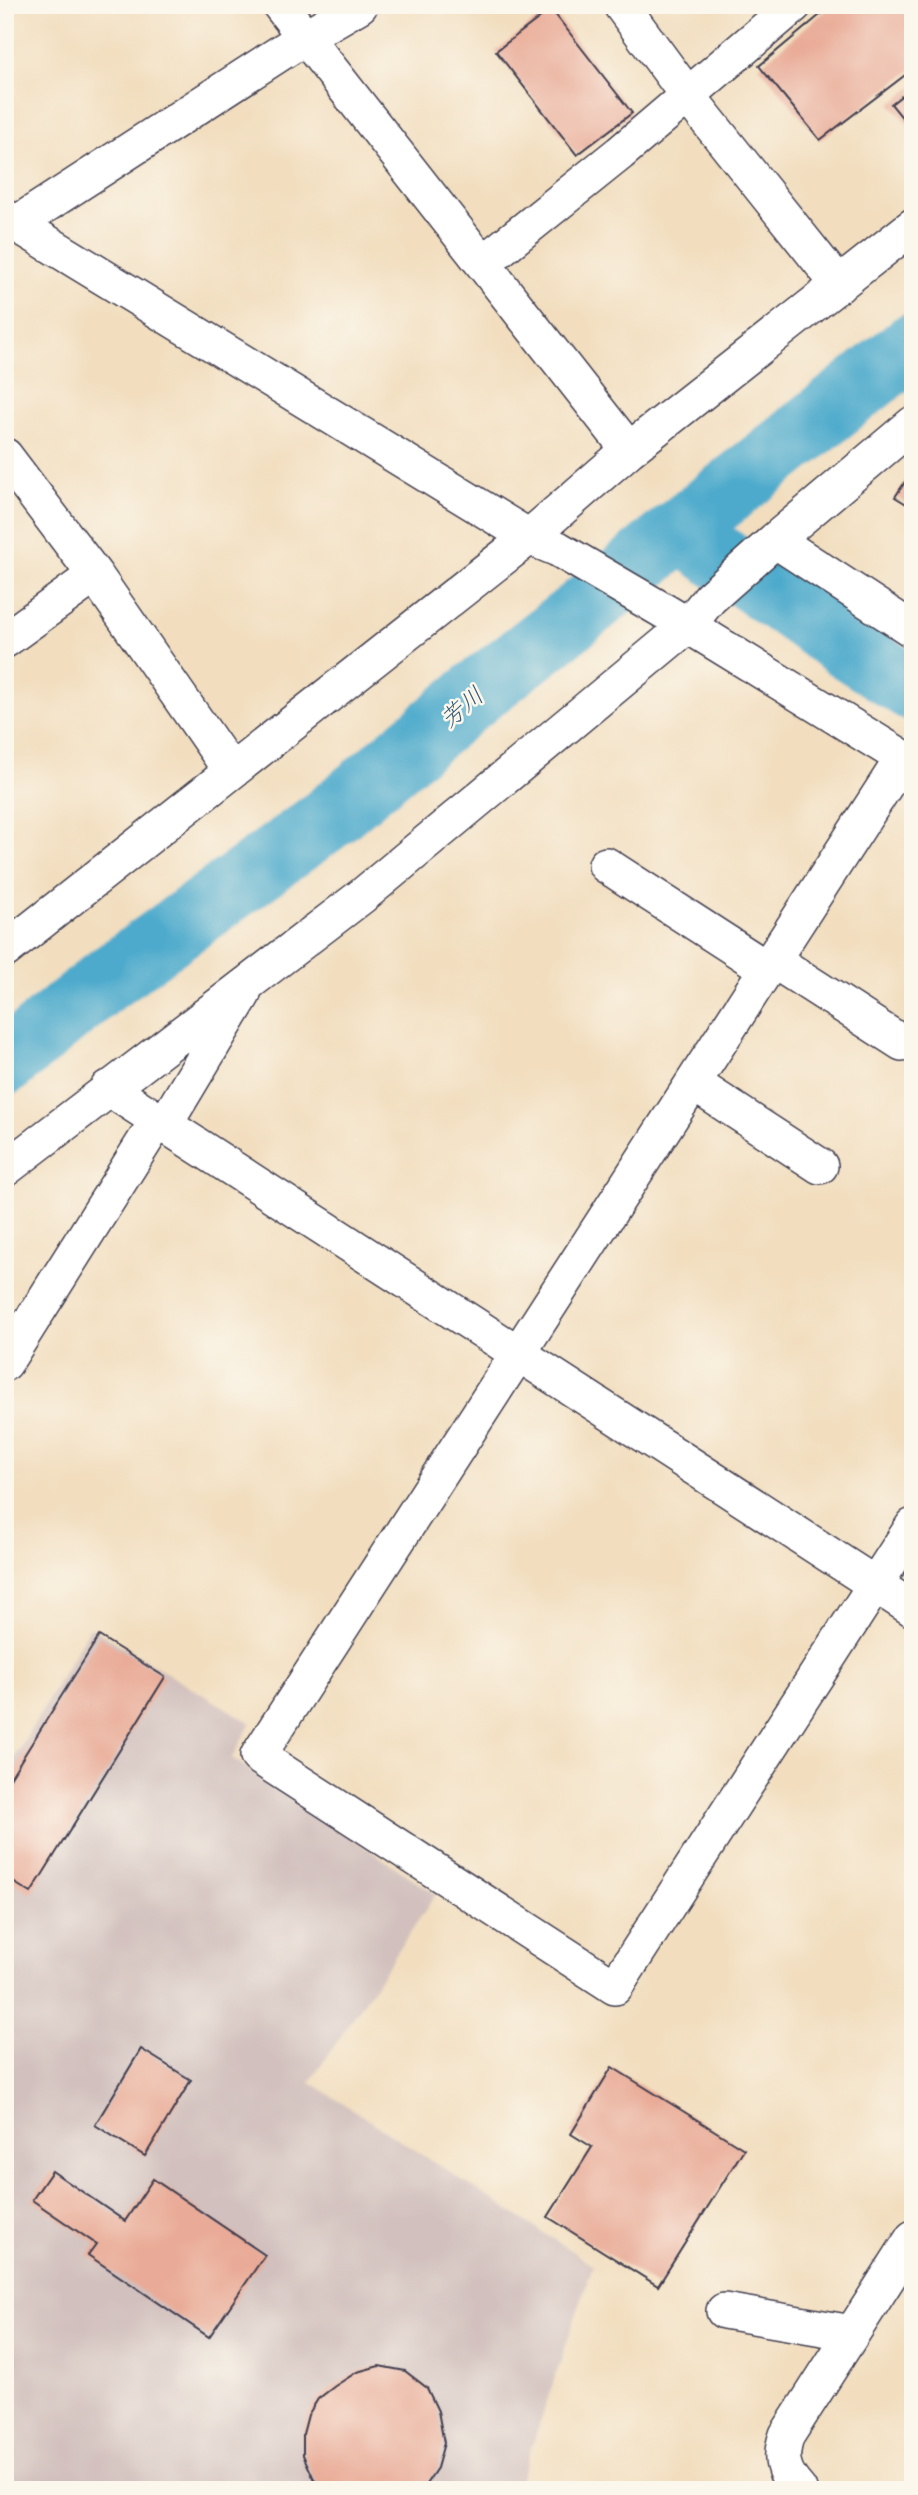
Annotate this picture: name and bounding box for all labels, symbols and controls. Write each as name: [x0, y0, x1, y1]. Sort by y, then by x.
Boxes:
water label: 芳川: [433, 679, 489, 733]

